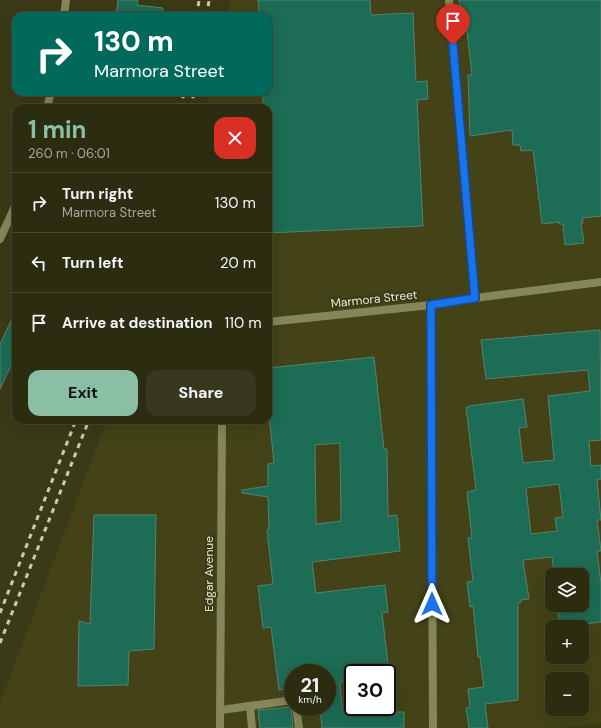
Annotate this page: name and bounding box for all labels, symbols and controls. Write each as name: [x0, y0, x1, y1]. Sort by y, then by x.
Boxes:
pin: [436, 4, 470, 45]
icon: arrive: [442, 10, 464, 32]
text: 130 m: [94, 23, 174, 60]
icon: right: [28, 28, 80, 80]
text: Marmora Street: [94, 59, 225, 83]
text: 1 min: [28, 114, 86, 145]
button: close: [214, 117, 256, 159]
text: 260 m · 06:01: [28, 145, 110, 162]
text: Turn right: [62, 184, 133, 204]
icon: right: [28, 192, 50, 214]
text: 130 m: [215, 193, 256, 213]
text: Marmora Street: [62, 204, 156, 221]
icon: left: [28, 252, 50, 274]
text: Turn left: [62, 253, 123, 273]
text: 20 m: [220, 253, 256, 273]
street label: Marmora Street: [330, 286, 418, 312]
icon: arrive: [28, 312, 50, 334]
text: Arrive at destination: [62, 313, 213, 333]
text: 110 m: [225, 313, 262, 333]
button: Exit: [28, 370, 138, 416]
button: Share: [146, 370, 256, 416]
street label: Edgar Avenue: [201, 536, 217, 612]
map controls: [545, 568, 589, 716]
button: layers: [545, 568, 589, 612]
position arrow: [411, 583, 453, 625]
button: +: [545, 620, 589, 664]
speed limit sign: 30: [344, 664, 396, 716]
text: 21: [301, 672, 319, 698]
button: −: [545, 672, 589, 716]
text: km/h: [298, 693, 322, 706]

